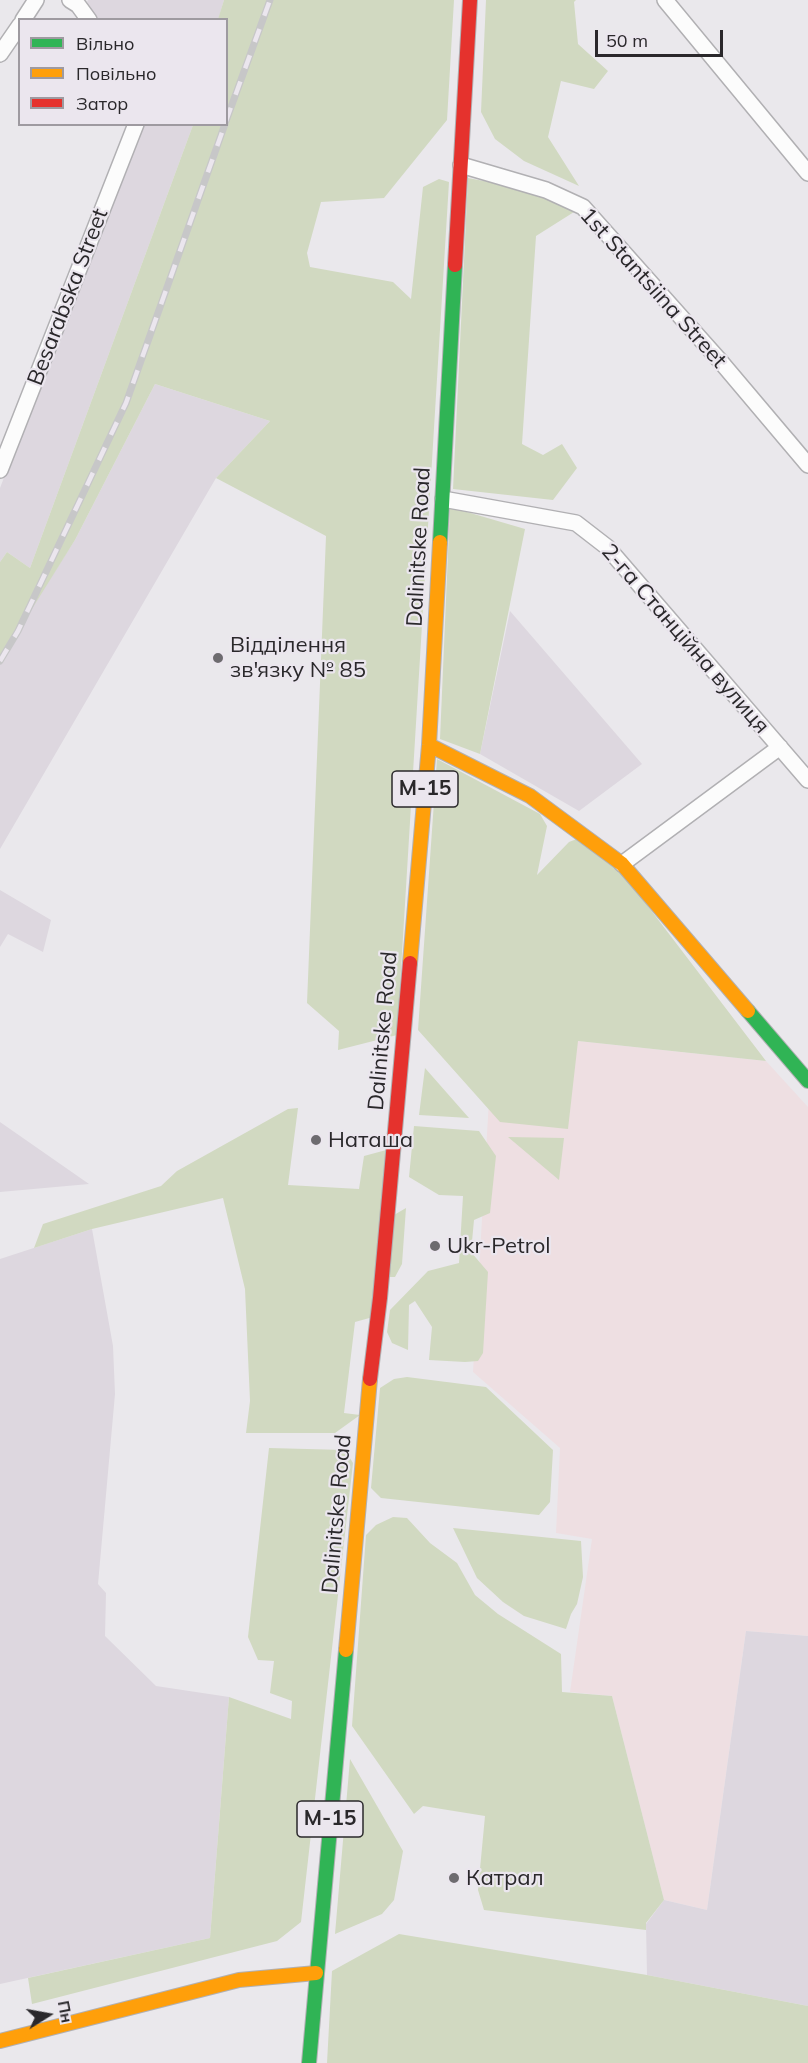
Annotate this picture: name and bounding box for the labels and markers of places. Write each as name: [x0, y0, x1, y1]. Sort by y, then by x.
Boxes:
place label: Відділення зв'язку № 85: [230, 632, 366, 684]
marker: Відділення зв'язку № 85: [211, 651, 225, 665]
place label: Наташа: [328, 1127, 413, 1153]
marker: Наташа: [309, 1133, 323, 1147]
place label: Ukr-Petrol: [447, 1233, 550, 1259]
marker: Ukr-Petrol: [428, 1239, 442, 1253]
place label: Катрал: [466, 1865, 544, 1891]
marker: Катрал: [447, 1871, 461, 1885]

